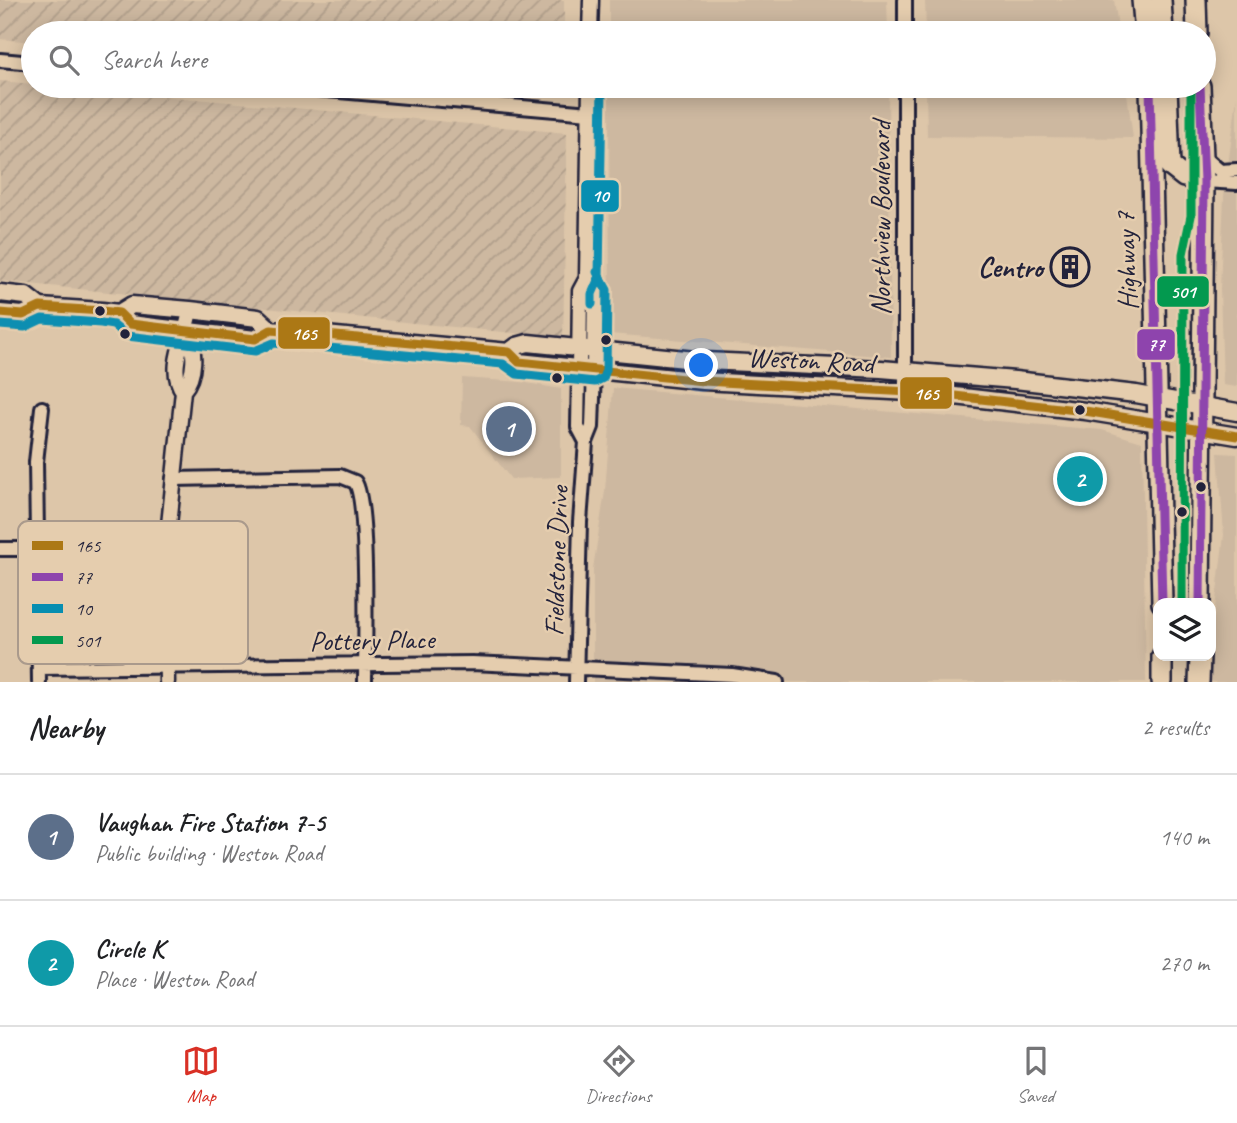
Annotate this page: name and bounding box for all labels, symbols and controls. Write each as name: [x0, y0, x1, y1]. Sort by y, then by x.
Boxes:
search box: [21, 21, 1216, 98]
icon: search: [45, 41, 83, 79]
text: Search here: [101, 43, 207, 76]
street label: Northview Boulevard: [863, 117, 898, 315]
line badge: 10: [580, 179, 620, 213]
text: 10: [591, 184, 611, 208]
street label: Highway 7: [1107, 210, 1145, 311]
building icon: Centro: [1049, 246, 1091, 288]
place label: Centro: [978, 250, 1046, 285]
line badge: 501: [1156, 275, 1210, 308]
text: 501: [1170, 280, 1198, 304]
unlabelled marker: [93, 304, 107, 318]
line badge: 165: [277, 316, 331, 350]
text: 165: [291, 322, 319, 346]
unlabelled marker: [118, 327, 132, 341]
line badge: 77: [1136, 328, 1176, 361]
unlabelled marker: [599, 333, 613, 347]
text: 77: [1148, 333, 1167, 357]
street label: Weston Road: [747, 339, 879, 381]
your location: [684, 348, 718, 382]
unlabelled marker: [550, 371, 564, 385]
line badge: 165: [899, 376, 953, 410]
text: 165: [913, 382, 941, 406]
pin: 1: [486, 403, 532, 455]
unlabelled marker: [1073, 403, 1087, 417]
pin: 2: [1057, 453, 1103, 505]
unlabelled marker: [1194, 480, 1208, 494]
street label: Fieldstone Drive: [536, 483, 576, 637]
unlabelled marker: [1175, 505, 1189, 519]
legend: [18, 521, 248, 664]
text: 165: [75, 534, 102, 558]
text: 77: [75, 566, 94, 590]
text: 10: [75, 597, 94, 621]
map controls: [1153, 598, 1216, 661]
button: layers: [1153, 598, 1216, 661]
street label: Pottery Place: [309, 621, 437, 659]
text: 501: [75, 629, 102, 653]
text: Nearby: [28, 709, 104, 747]
text: 2 results: [1142, 713, 1209, 742]
text: Vaughan Fire Station 7-5: [95, 806, 325, 839]
text: 1: [46, 823, 56, 852]
text: 140 m: [1160, 823, 1209, 852]
text: Public building · Weston Road: [95, 839, 323, 868]
text: Circle K: [95, 932, 164, 965]
text: 2: [46, 949, 56, 978]
text: 270 m: [1160, 949, 1209, 978]
text: Place · Weston Road: [95, 965, 254, 994]
tab: Map: [182, 1042, 220, 1108]
tab: Directions: [585, 1042, 652, 1108]
tab: Saved: [1017, 1042, 1055, 1108]

